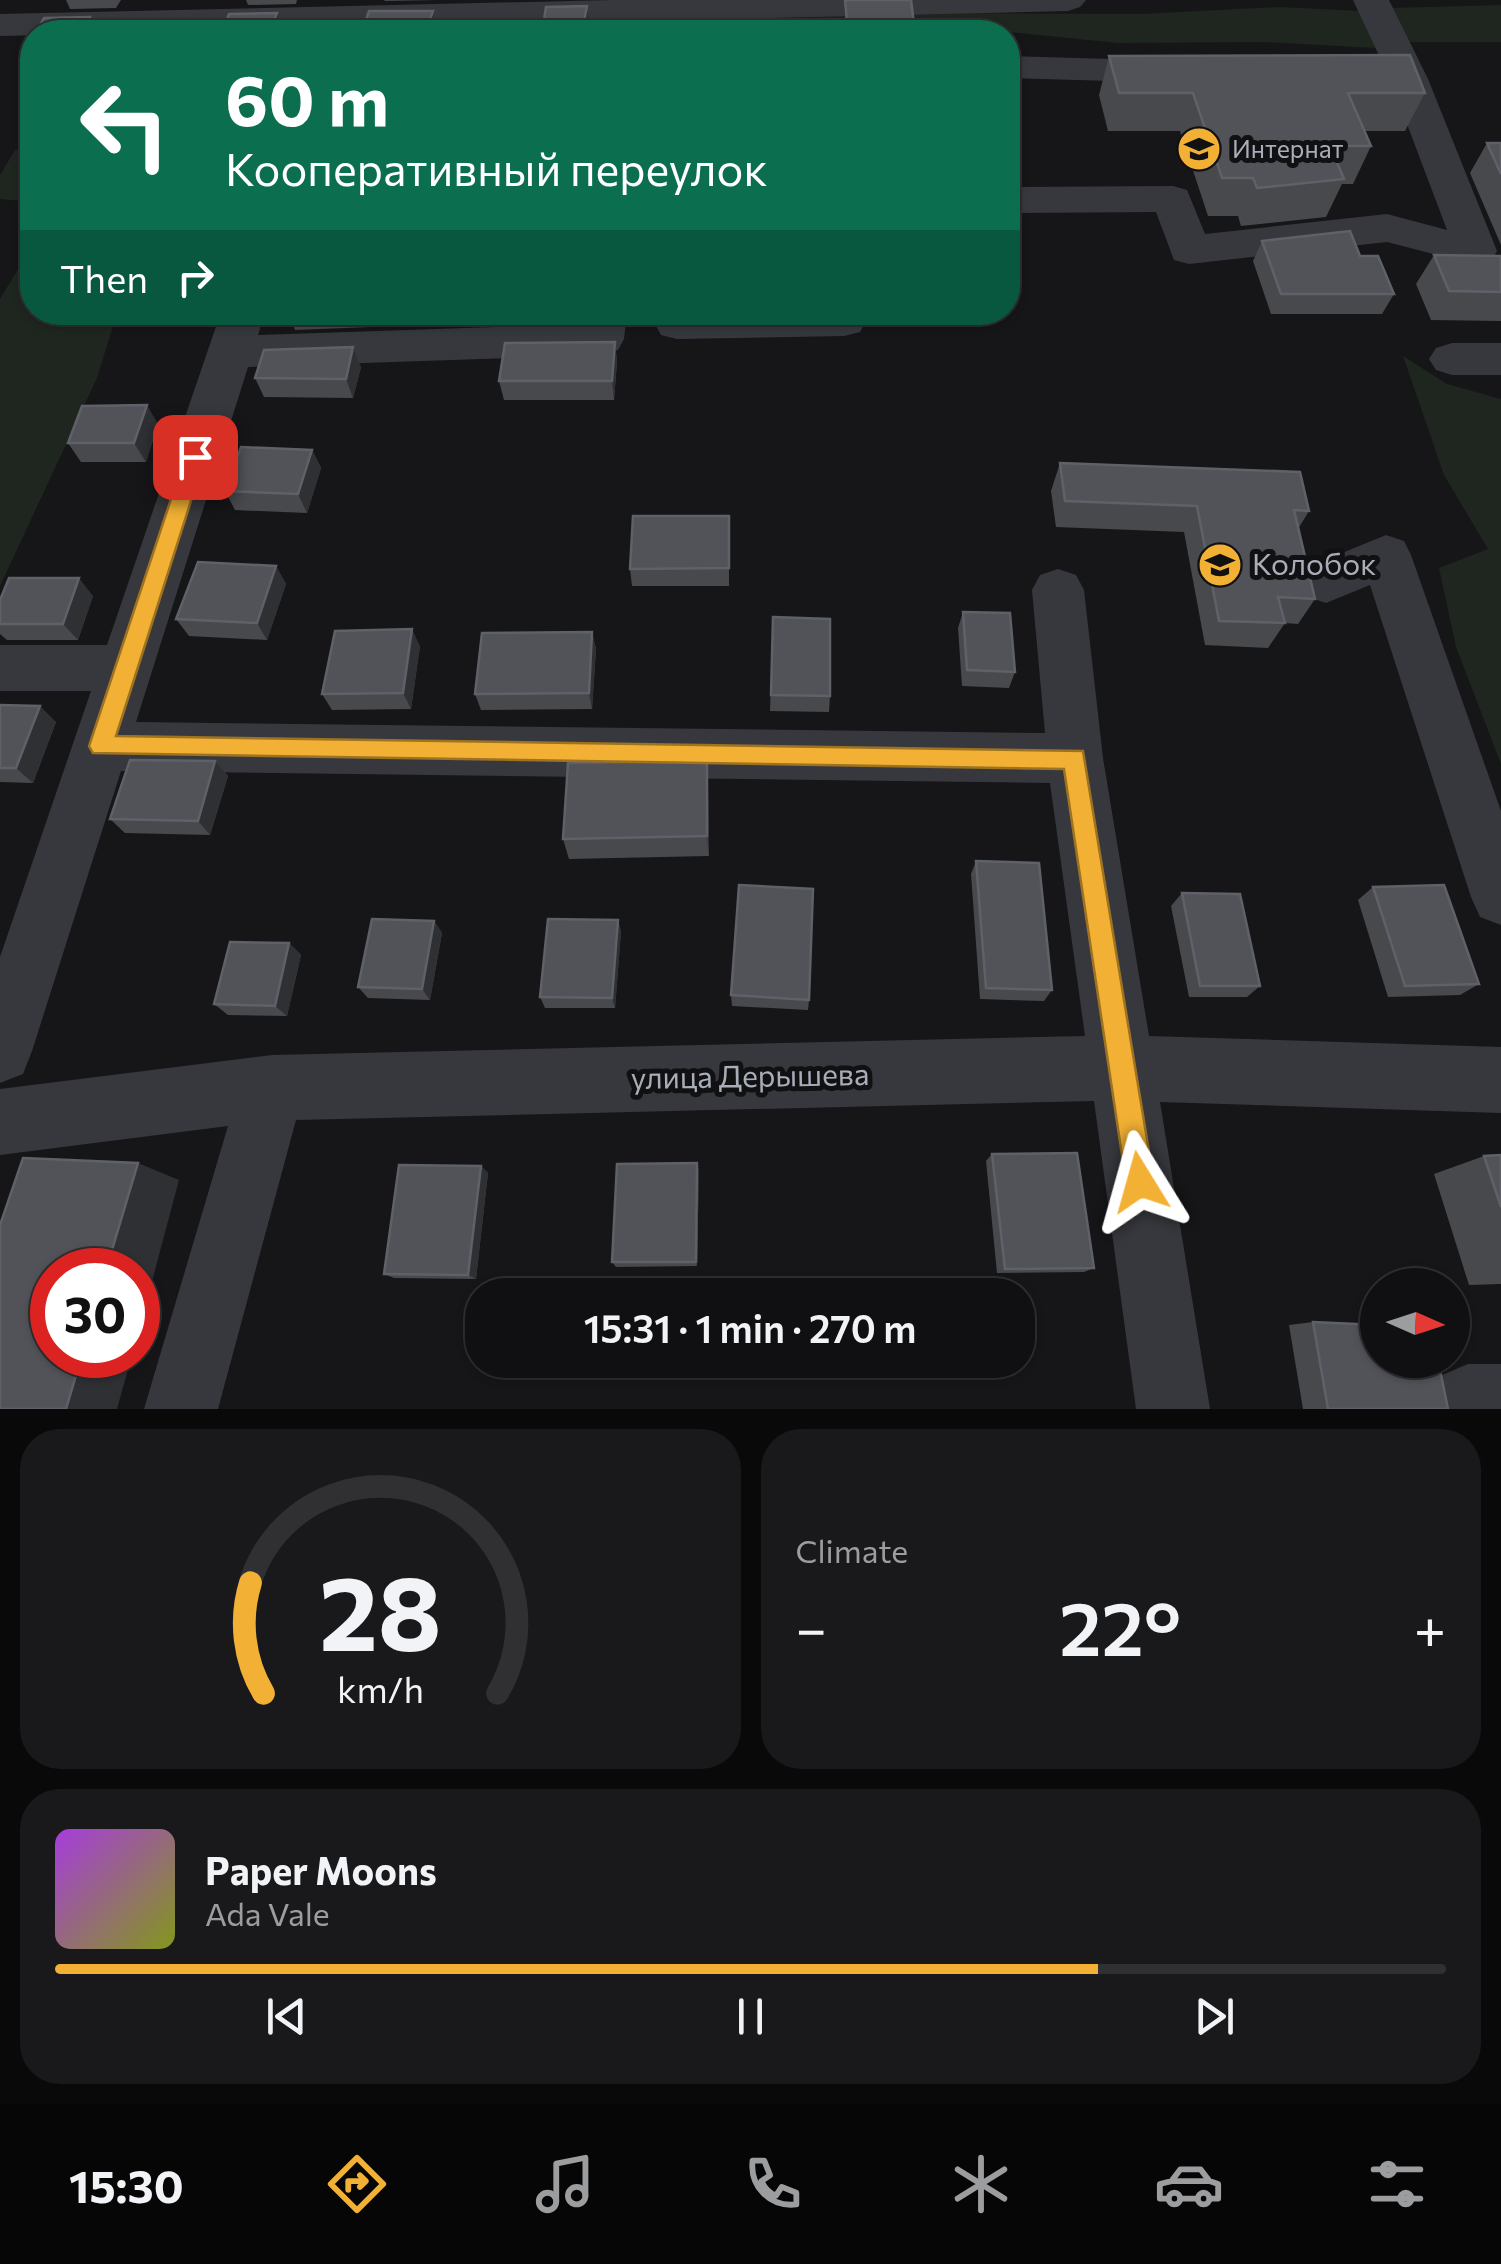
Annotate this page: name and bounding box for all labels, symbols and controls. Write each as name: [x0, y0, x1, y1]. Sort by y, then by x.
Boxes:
text: 60 m: [225, 55, 389, 140]
icon: left: [60, 60, 190, 190]
school or university icon: Интернат: [1176, 126, 1222, 172]
place label: Интернат: [1232, 133, 1344, 163]
text: Кооперативный переулок: [225, 140, 767, 195]
icon: right: [168, 250, 223, 305]
text: Then: [60, 254, 148, 301]
pin: [153, 415, 238, 500]
icon: arrive: [168, 430, 223, 485]
school or university icon: Колобок: [1197, 542, 1243, 588]
place label: Колобок: [1252, 544, 1376, 581]
street label: улица Дерышева: [630, 1054, 870, 1095]
position arrow: [1088, 1130, 1192, 1234]
speed limit sign: 30: [30, 1248, 160, 1378]
north arrow: [1360, 1268, 1470, 1378]
map controls: [1360, 1268, 1470, 1378]
text: 15:31 · 1 min · 270 m: [584, 1304, 916, 1351]
text: Climate: [796, 1530, 908, 1570]
text: 28: [319, 1545, 442, 1672]
text: 22°: [1059, 1580, 1181, 1671]
text: −: [796, 1593, 827, 1660]
text: +: [1414, 1593, 1446, 1660]
text: km/h: [337, 1667, 424, 1710]
text: Paper Moons: [205, 1846, 437, 1893]
text: Ada Vale: [205, 1893, 330, 1933]
icon: previous: [259, 1989, 314, 2044]
icon: pause: [723, 1989, 778, 2044]
icon: next: [1187, 1989, 1242, 2044]
icon: directions: [322, 2149, 392, 2219]
icon: music: [530, 2149, 600, 2219]
icon: phone: [738, 2149, 808, 2219]
icon: climate: [946, 2149, 1016, 2219]
icon: car: [1154, 2149, 1224, 2219]
icon: filters: [1362, 2149, 1432, 2219]
text: 15:30: [69, 2157, 184, 2212]

